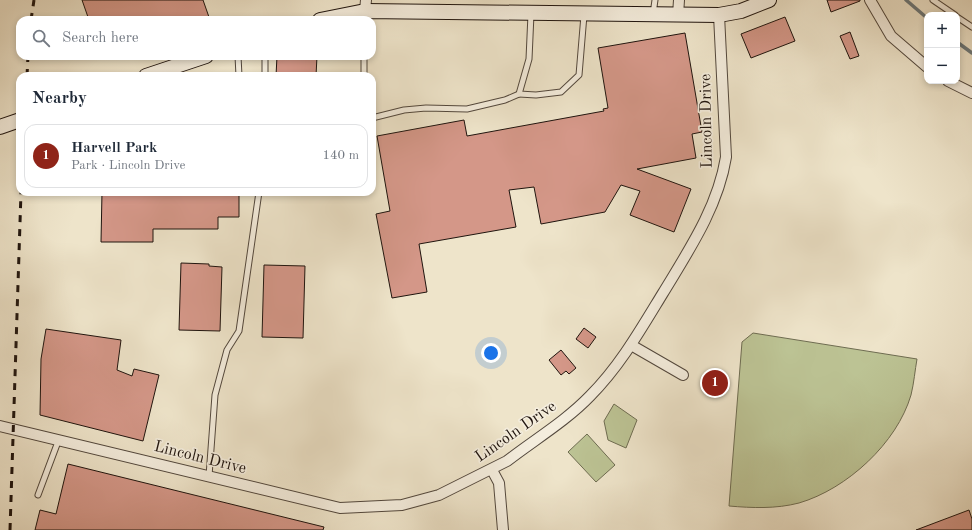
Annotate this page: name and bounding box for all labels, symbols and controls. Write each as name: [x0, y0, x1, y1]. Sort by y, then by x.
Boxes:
map controls: [924, 12, 960, 84]
button: +: [924, 12, 960, 48]
search box: [16, 16, 376, 60]
icon: search: [30, 27, 52, 49]
text: Search here: [62, 31, 139, 46]
button: −: [924, 48, 960, 84]
street label: Lincoln Drive: [698, 74, 716, 168]
text: Nearby: [32, 90, 87, 107]
text: Harvell Park: [71, 141, 158, 156]
text: 1: [42, 149, 50, 162]
text: 140 m: [322, 149, 359, 162]
text: Park · Lincoln Drive: [71, 159, 185, 172]
your location: [481, 343, 501, 363]
pin: 1: [702, 368, 728, 398]
street label: Lincoln Drive: [473, 398, 559, 466]
street label: Lincoln Drive: [152, 439, 248, 477]

